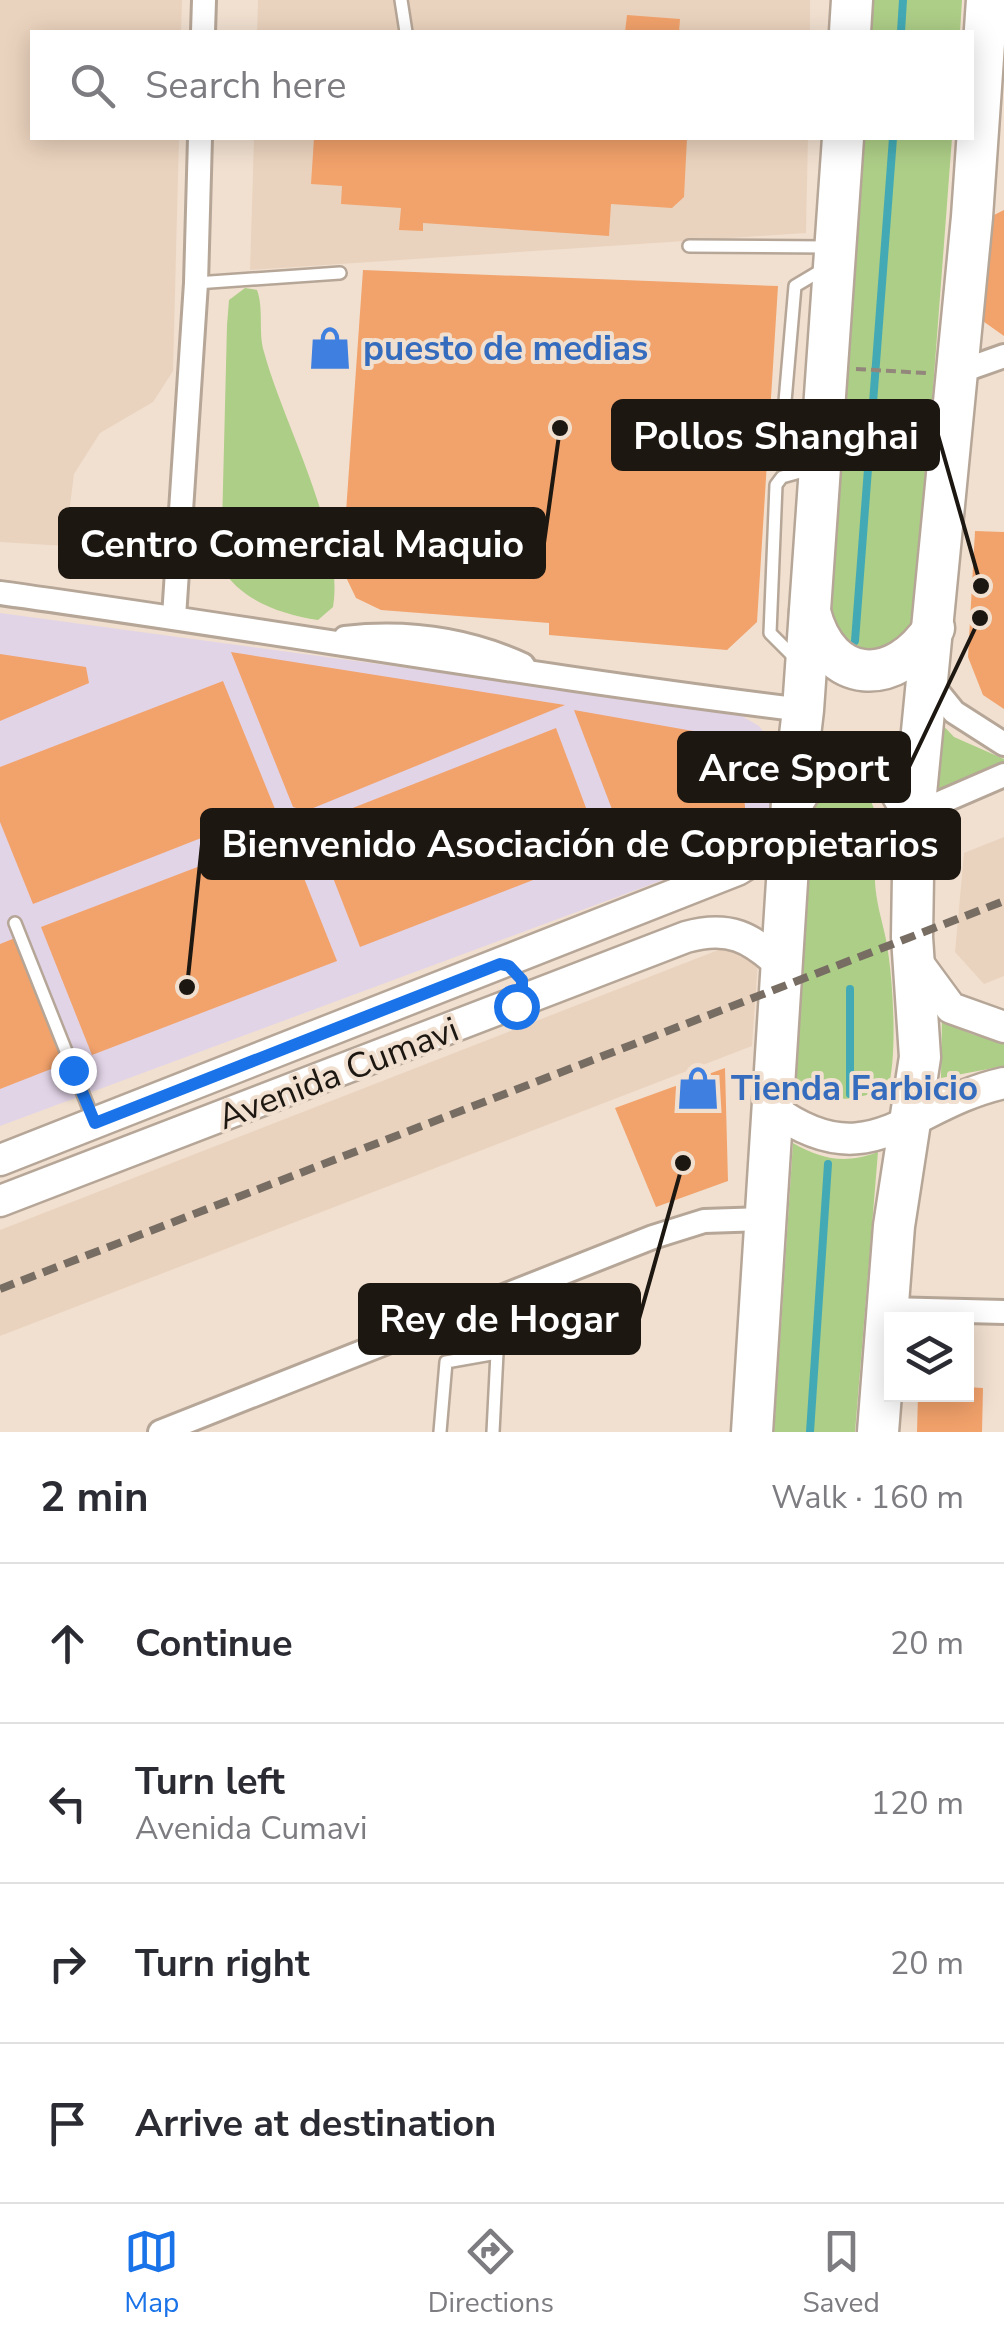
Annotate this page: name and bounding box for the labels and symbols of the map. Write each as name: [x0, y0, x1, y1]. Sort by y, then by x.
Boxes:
shop icon: puesto de medias: [306, 324, 354, 372]
place label: puesto de medias: [363, 325, 648, 372]
callout: Pollos Shanghai: [613, 401, 938, 469]
text: Pollos Shanghai: [633, 411, 919, 462]
callout: Centro Comercial Maquio: [60, 509, 544, 577]
text: Centro Comercial Maquio: [80, 519, 524, 570]
callout: Arce Sport: [679, 733, 909, 801]
text: Arce Sport: [699, 743, 890, 794]
callout: Bienvenido Asociación de Copropietarios: [202, 810, 959, 878]
text: Bienvenido Asociación de Copropietarios: [221, 819, 939, 870]
route start: [494, 984, 540, 1030]
street label: Avenida Cumavi: [211, 1006, 465, 1141]
route end: [51, 1048, 97, 1094]
shop icon: Tienda Farbicio: [674, 1064, 722, 1112]
place label: Tienda Farbicio: [731, 1065, 978, 1112]
callout: Rey de Hogar: [360, 1285, 639, 1353]
text: Rey de Hogar: [379, 1294, 619, 1345]

